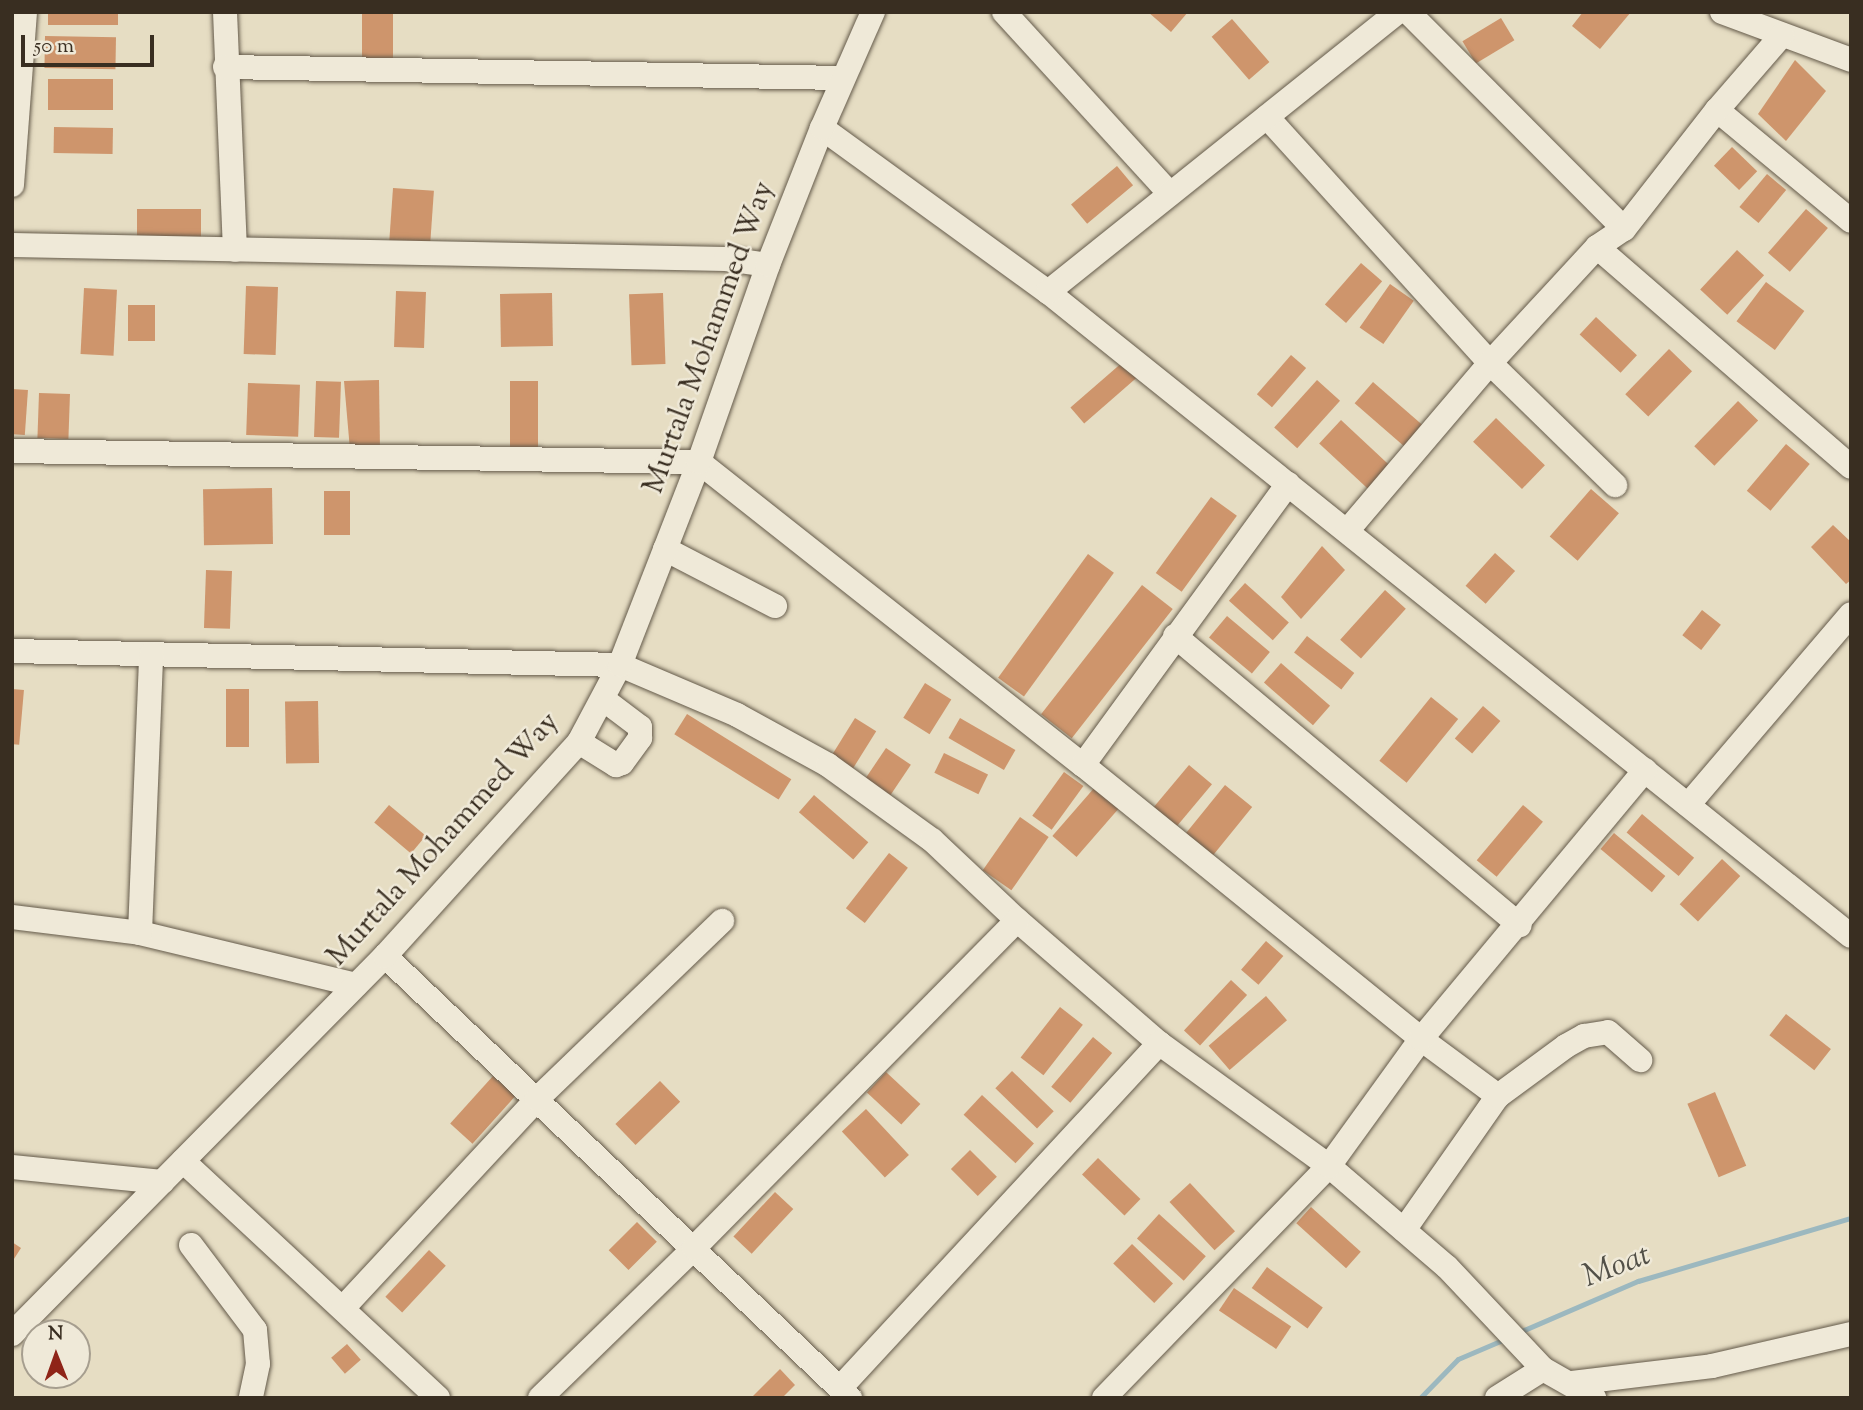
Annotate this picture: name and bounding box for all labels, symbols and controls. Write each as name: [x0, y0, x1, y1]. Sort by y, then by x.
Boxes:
scale bar: [24, 21, 158, 65]
text: 50 m: [34, 32, 74, 62]
street label: Murtala Mohammed Way: [637, 177, 783, 499]
street label: Murtala Mohammed Way: [320, 705, 568, 975]
water label: Moat: [1578, 1237, 1656, 1297]
north arrow: [21, 1319, 91, 1389]
text: N: [48, 1321, 63, 1348]

